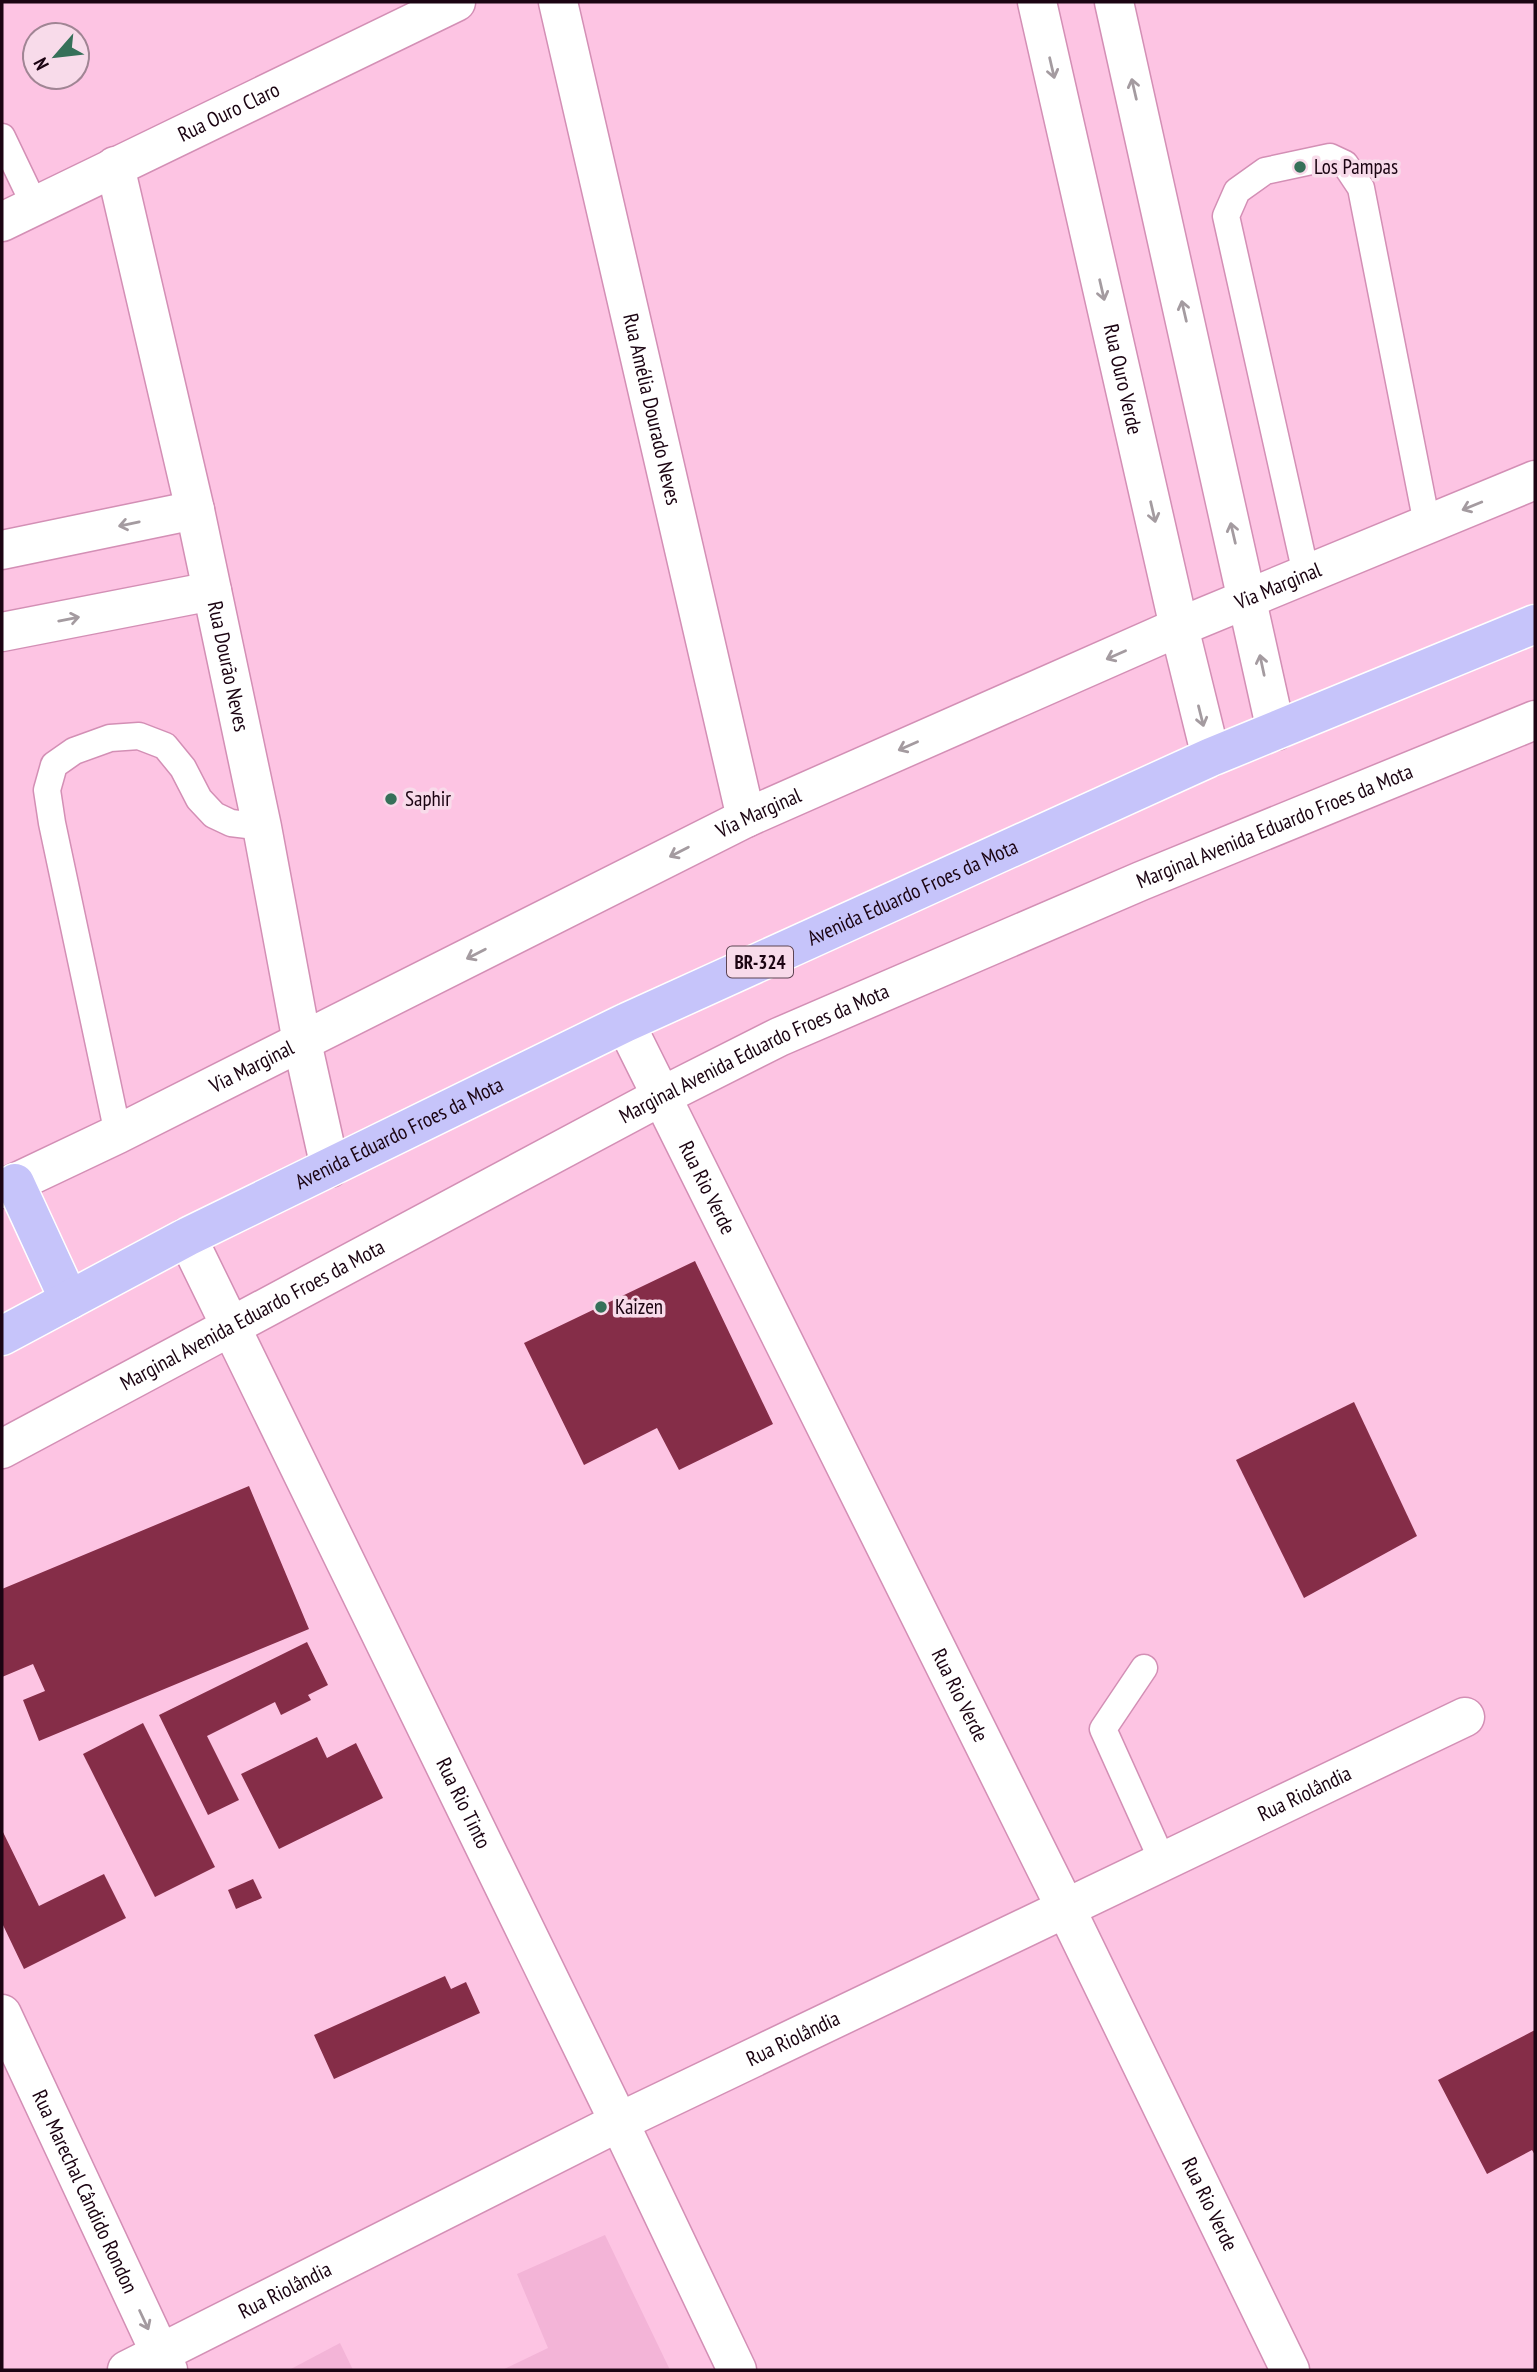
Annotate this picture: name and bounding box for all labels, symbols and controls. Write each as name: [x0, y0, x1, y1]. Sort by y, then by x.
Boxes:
north arrow: [21, 21, 91, 91]
text: N: [28, 54, 54, 74]
one-way arrow: [1046, 56, 1059, 79]
street label: Rua Ouro Claro: [173, 76, 284, 148]
one-way arrow: [1126, 78, 1140, 101]
place label: Los Pampas: [1314, 153, 1398, 180]
marker: Los Pampas: [1292, 159, 1308, 175]
one-way arrow: [1096, 278, 1110, 301]
one-way arrow: [1176, 300, 1190, 323]
street label: Rua Amélia Dourado Neves: [617, 311, 687, 508]
street label: Rua Ouro Verde: [1098, 321, 1149, 437]
one-way arrow: [1146, 500, 1160, 523]
one-way arrow: [1462, 501, 1483, 514]
one-way arrow: [118, 518, 141, 532]
one-way arrow: [1226, 522, 1240, 545]
street label: Via Marginal: [1230, 556, 1325, 616]
street label: Rua Dourão Neves: [202, 599, 255, 734]
one-way arrow: [57, 612, 80, 626]
one-way arrow: [1106, 649, 1127, 662]
one-way arrow: [1254, 654, 1268, 677]
one-way arrow: [1194, 704, 1208, 727]
one-way arrow: [897, 740, 919, 753]
street label: Marginal Avenida Eduardo Froes da Mota: [1132, 757, 1416, 894]
street label: Via Marginal: [710, 781, 805, 844]
place label: Saphir: [405, 785, 451, 812]
marker: Saphir: [383, 791, 399, 807]
street label: Avenida Eduardo Froes da Mota: [803, 833, 1022, 952]
one-way arrow: [669, 845, 690, 859]
road number: BR-324: [727, 946, 793, 978]
one-way arrow: [466, 948, 487, 962]
street label: Marginal Avenida Eduardo Froes da Mota: [614, 977, 893, 1129]
street label: Via Marginal: [204, 1034, 298, 1099]
street label: Avenida Eduardo Froes da Mota: [290, 1071, 507, 1195]
street label: Rua Rio Verde: [673, 1136, 742, 1239]
street label: Marginal Avenida Eduardo Froes da Mota: [115, 1233, 389, 1396]
place label: Kaizen: [615, 1293, 663, 1320]
marker: Kaizen: [593, 1299, 609, 1315]
street label: Rua Rio Verde: [926, 1644, 995, 1746]
street label: Rua Rio Tinto: [430, 1753, 497, 1853]
street label: Rua Riolândia: [1253, 1760, 1355, 1827]
street label: Rua Riolândia: [742, 2004, 844, 2072]
street label: Rua Marechal Cândido Rondon: [26, 2085, 144, 2297]
street label: Rua Rio Verde: [1176, 2153, 1244, 2255]
street label: Rua Riolândia: [234, 2255, 336, 2325]
one-way arrow: [138, 2309, 151, 2330]

